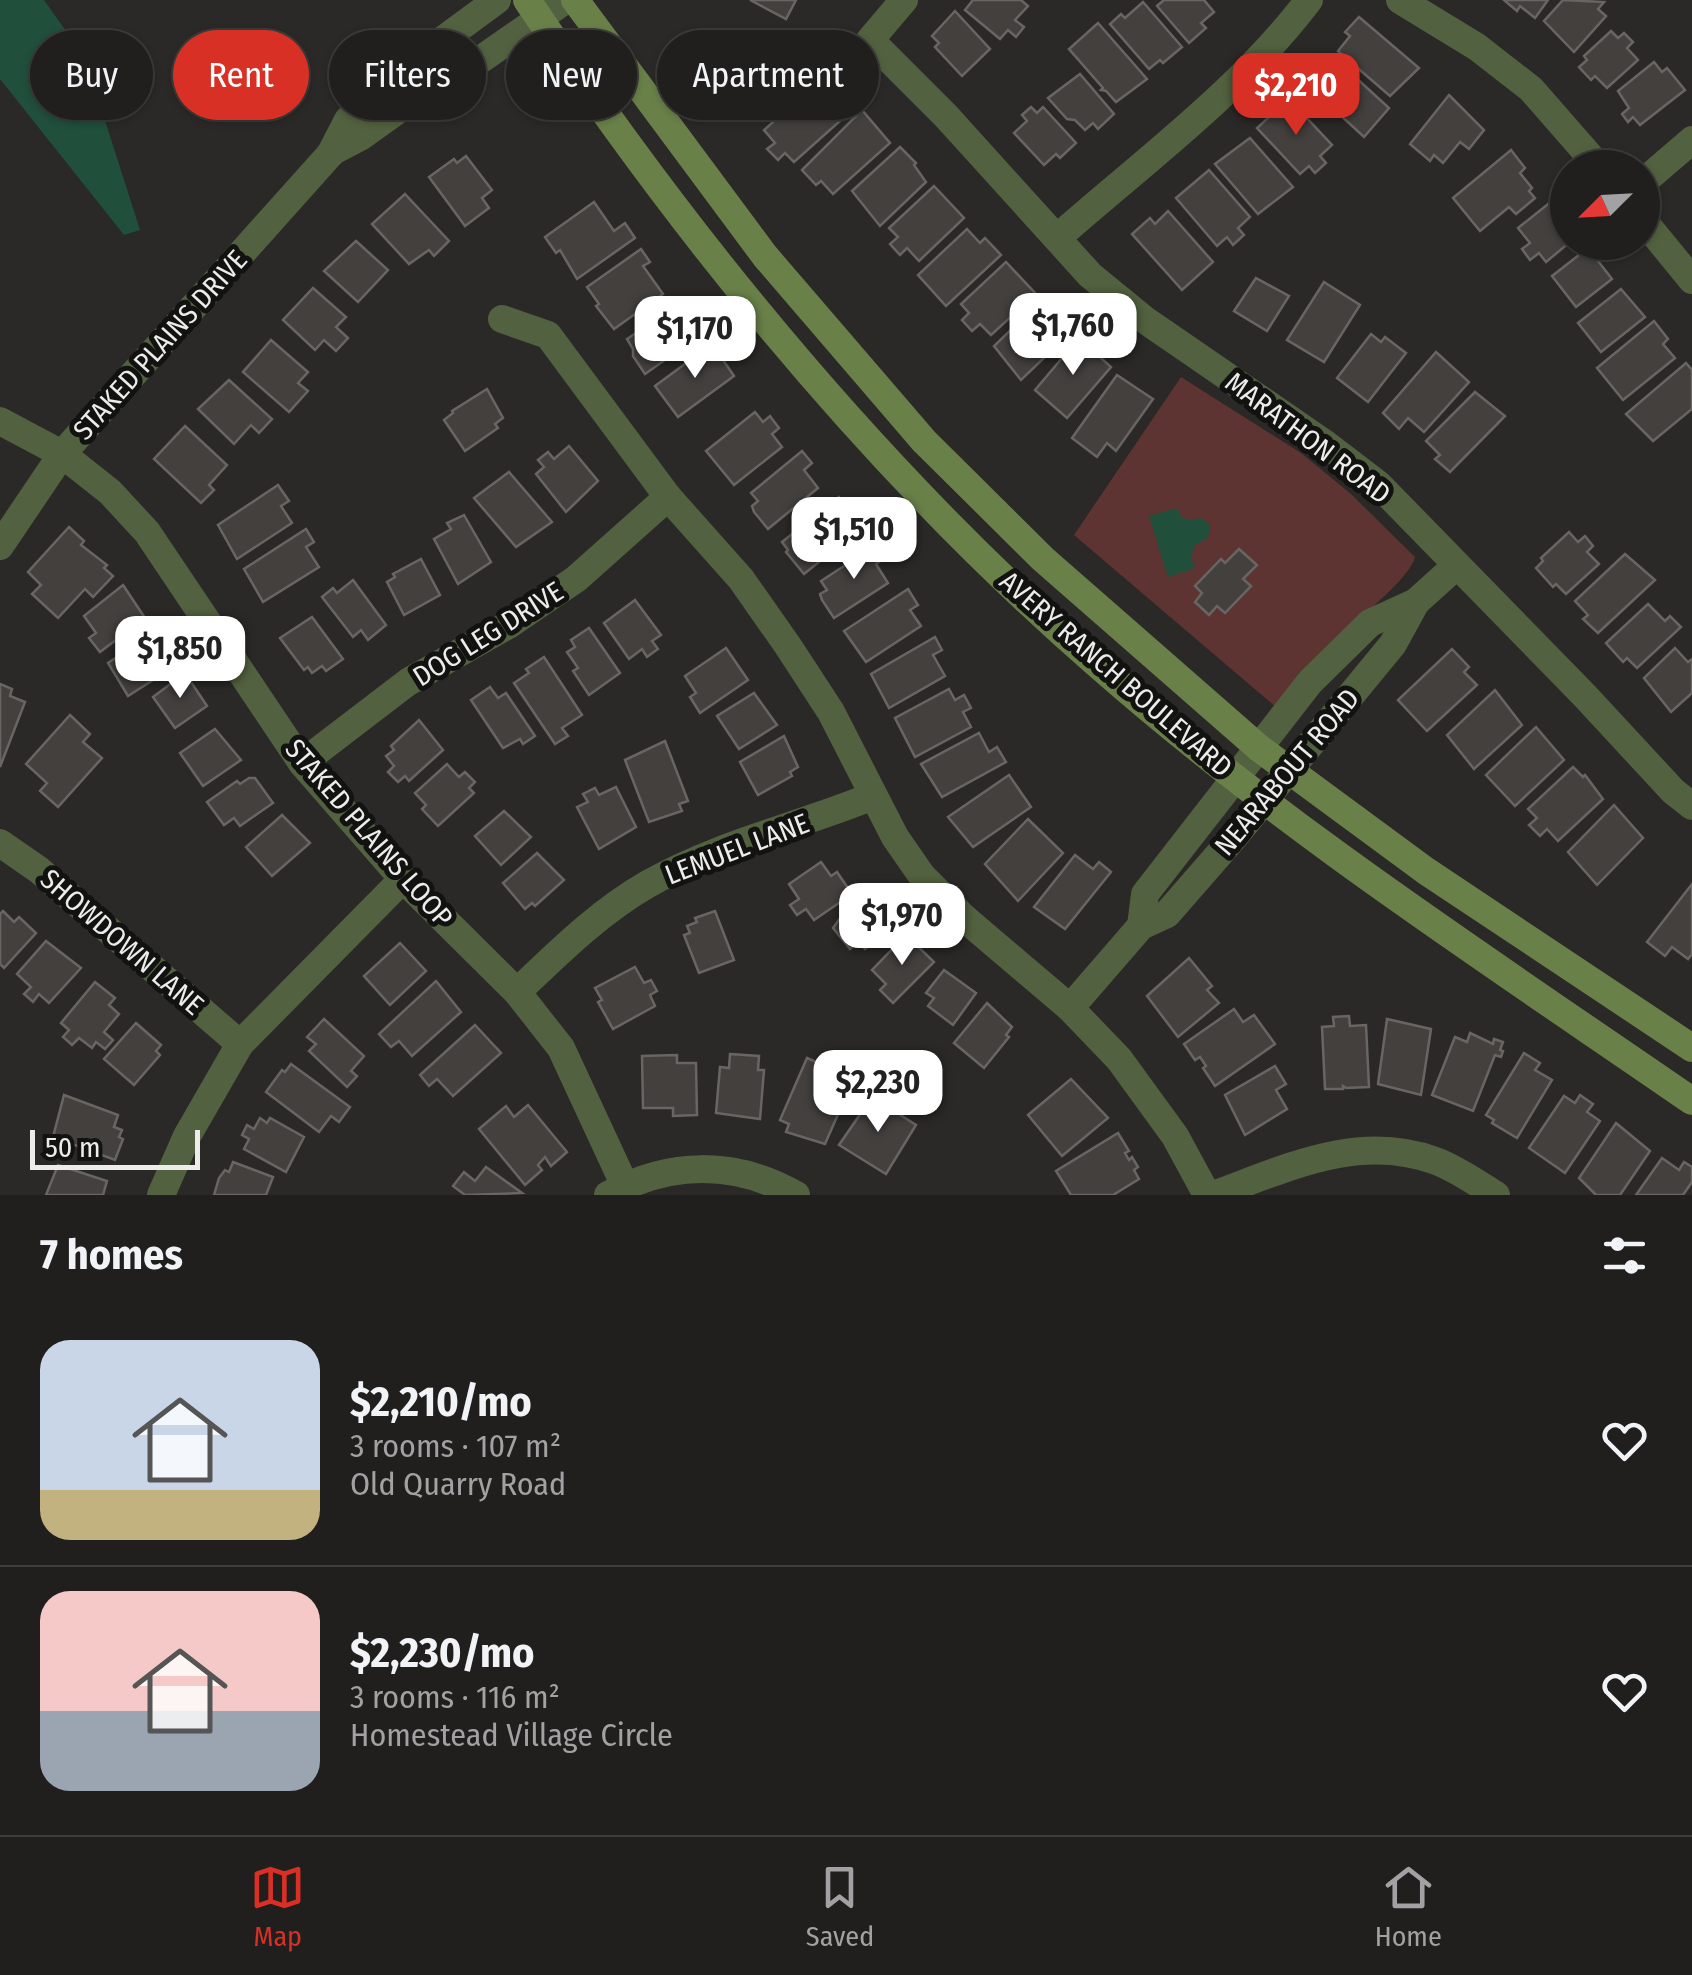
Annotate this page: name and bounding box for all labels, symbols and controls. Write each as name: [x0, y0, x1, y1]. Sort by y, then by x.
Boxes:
chip: Buy: [30, 30, 153, 120]
chip: Rent: [173, 30, 309, 120]
chip: Filters: [329, 30, 486, 120]
chip: New: [506, 30, 637, 120]
chip: Apartment: [657, 30, 879, 120]
pin: $2,210: [1215, 53, 1377, 138]
text: $2,210: [1255, 66, 1337, 104]
north arrow: [1550, 150, 1660, 260]
map controls: [1550, 150, 1660, 260]
street label: STAKED PLAINS DRIVE: [66, 244, 254, 446]
pin: $1,760: [992, 293, 1154, 378]
pin: $1,170: [614, 296, 776, 381]
text: $1,760: [1032, 306, 1114, 344]
text: $1,170: [657, 309, 733, 347]
street label: MARATHON ROAD: [1219, 365, 1397, 511]
pin: $1,510: [773, 497, 935, 582]
text: $1,510: [814, 510, 894, 548]
street label: AVERY RANCH BOULEVARD: [993, 564, 1239, 784]
street label: DOG LEG DRIVE: [407, 575, 569, 693]
pin: $1,850: [99, 616, 261, 701]
text: $1,850: [137, 629, 223, 667]
street label: NEARABOUT ROAD: [1208, 682, 1366, 862]
street label: STAKED PLAINS LOOP: [279, 732, 459, 934]
street label: LEMUEL LANE: [660, 806, 814, 892]
street label: SHOWDOWN LANE: [34, 862, 210, 1022]
pin: $1,970: [821, 883, 983, 968]
text: $1,970: [861, 896, 943, 934]
pin: $2,230: [797, 1050, 959, 1135]
text: $2,230: [835, 1063, 921, 1101]
scale bar: [30, 1125, 200, 1170]
text: 50 m: [45, 1131, 101, 1164]
icon: filters: [1597, 1228, 1652, 1283]
text: 7 homes: [40, 1230, 183, 1280]
text: $2,210/mo: [350, 1377, 532, 1427]
icon: home: [120, 1380, 240, 1500]
icon: heart: [1597, 1413, 1652, 1468]
text: 3 rooms · 107 m²: [350, 1427, 561, 1465]
text: Old Quarry Road: [350, 1465, 566, 1503]
text: $2,230/mo: [350, 1628, 535, 1678]
icon: home: [120, 1631, 240, 1751]
icon: heart: [1597, 1664, 1652, 1719]
text: 3 rooms · 116 m²: [350, 1678, 560, 1716]
text: Homestead Village Circle: [350, 1716, 673, 1754]
tab: Map: [250, 1860, 305, 1953]
tab: Saved: [806, 1860, 874, 1953]
tab: Home: [1375, 1860, 1442, 1953]

